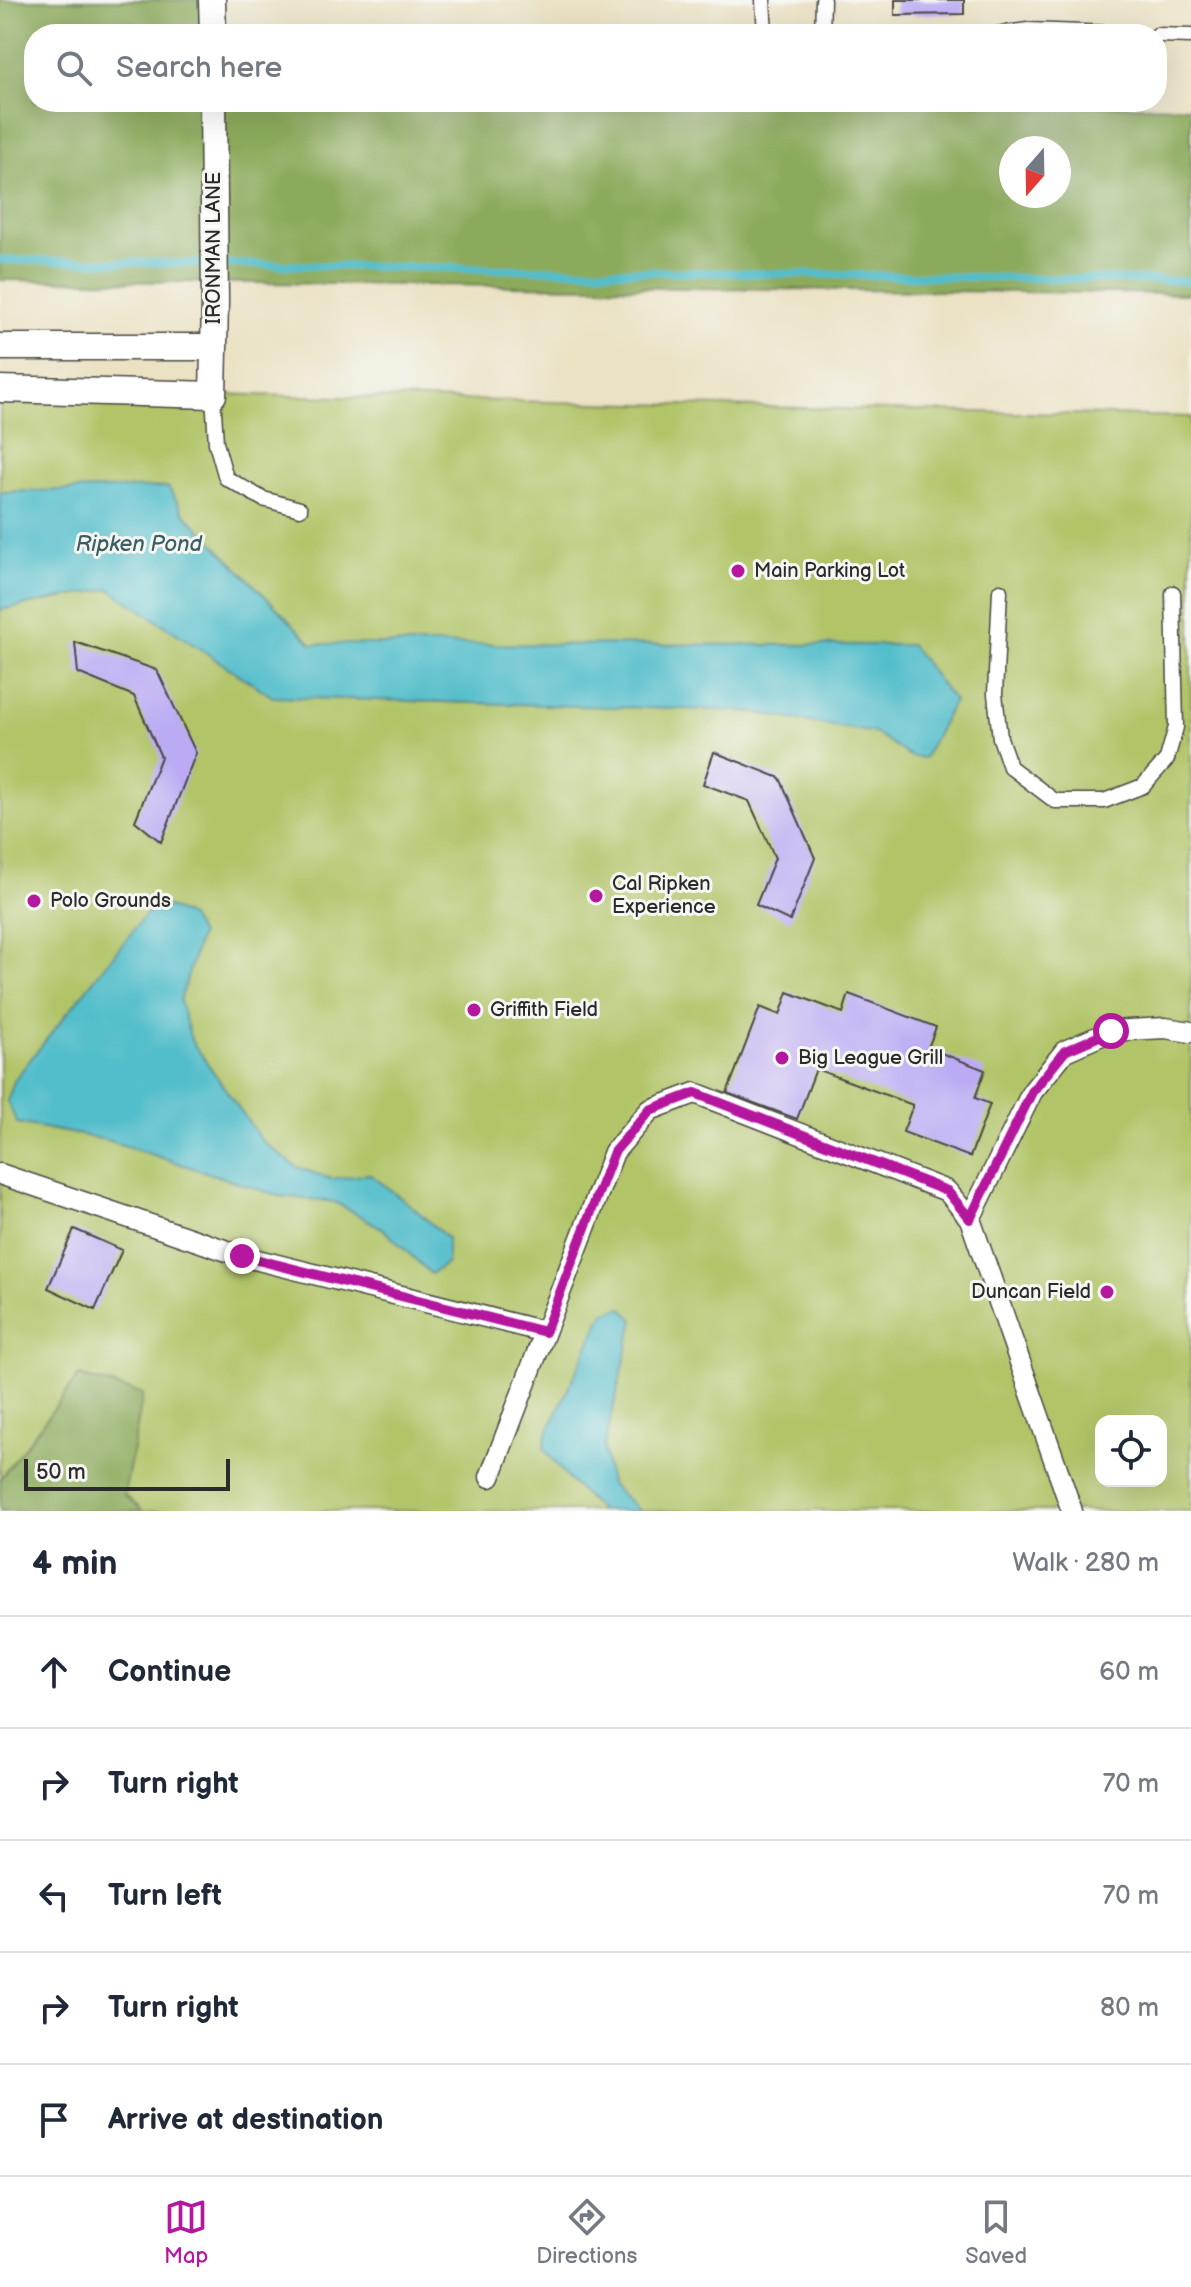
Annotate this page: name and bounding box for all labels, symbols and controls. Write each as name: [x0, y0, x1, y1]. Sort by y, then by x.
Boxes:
search box: [24, 24, 1167, 112]
icon: search: [52, 46, 96, 90]
text: Search here: [116, 50, 282, 86]
north arrow: [999, 136, 1071, 208]
street label: IRONMAN LANE: [202, 172, 226, 324]
water label: Ripken Pond: [76, 531, 203, 558]
place label: Main Parking Lot: [754, 559, 905, 583]
marker: Main Parking Lot: [729, 562, 747, 580]
place label: Cal Ripken Experience: [612, 872, 716, 919]
marker: Cal Ripken Experience: [587, 887, 605, 905]
place label: Polo Grounds: [50, 889, 171, 913]
marker: Polo Grounds: [25, 892, 43, 910]
place label: Griffith Field: [490, 998, 598, 1022]
marker: Griffith Field: [465, 1001, 483, 1019]
route start: [1093, 1013, 1129, 1049]
place label: Big League Grill: [798, 1046, 943, 1070]
marker: Big League Grill: [773, 1049, 791, 1067]
route end: [224, 1238, 260, 1274]
place label: Duncan Field: [971, 1280, 1091, 1304]
marker: Duncan Field: [1098, 1283, 1116, 1301]
map controls: [1095, 1415, 1167, 1487]
button: locate: [1095, 1415, 1167, 1487]
scale bar: [24, 1455, 230, 1491]
text: 50 m: [36, 1459, 86, 1486]
text: 4 min: [32, 1543, 118, 1584]
text: Walk · 280 m: [1012, 1548, 1159, 1579]
icon: ahead: [32, 1650, 76, 1694]
text: Continue: [108, 1654, 231, 1690]
text: 60 m: [1099, 1657, 1159, 1688]
icon: right: [32, 1762, 76, 1806]
text: Turn right: [108, 1766, 239, 1802]
text: 70 m: [1102, 1769, 1159, 1800]
icon: left: [32, 1874, 76, 1918]
text: Turn left: [108, 1878, 222, 1914]
text: 70 m: [1102, 1881, 1159, 1912]
icon: right: [32, 1986, 76, 2030]
text: Turn right: [108, 1990, 239, 2026]
text: 80 m: [1100, 1993, 1159, 2024]
icon: arrive: [32, 2098, 76, 2142]
text: Arrive at destination: [108, 2102, 384, 2138]
tab: Map: [164, 2195, 208, 2270]
tab: Directions: [536, 2195, 637, 2270]
tab: Saved: [965, 2195, 1027, 2270]

